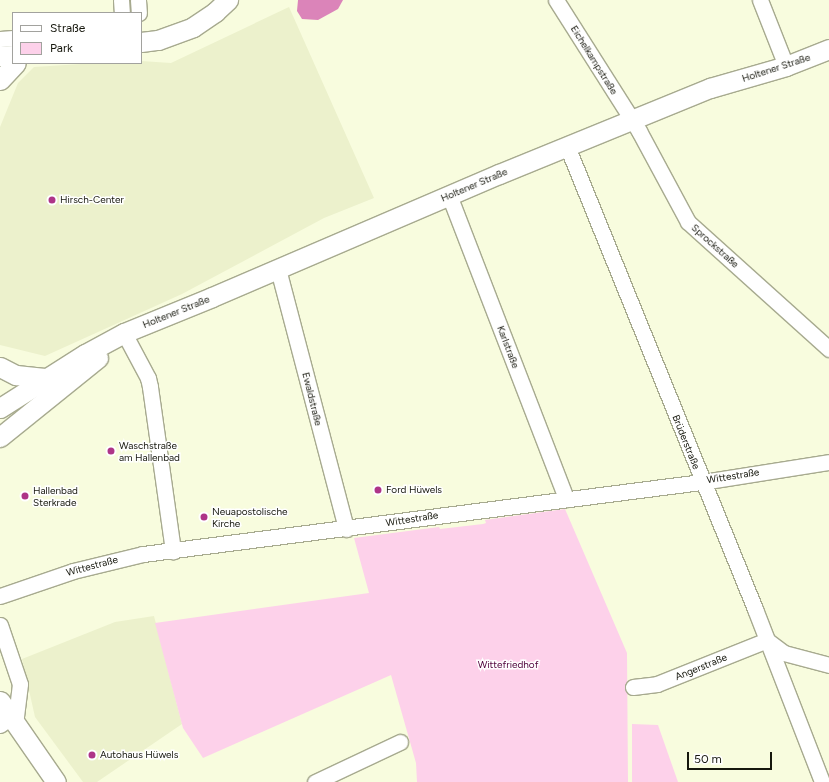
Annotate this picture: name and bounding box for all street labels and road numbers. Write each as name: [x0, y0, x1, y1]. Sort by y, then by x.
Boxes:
street label: Eichelkampstraße: [568, 23, 620, 97]
street label: Holtener Straße: [740, 51, 812, 85]
street label: Holtener Straße: [439, 166, 509, 204]
street label: Sprockstraße: [689, 222, 741, 270]
street label: Holtener Straße: [141, 293, 211, 331]
street label: Karlstraße: [494, 324, 522, 370]
street label: Ewaldstraße: [300, 371, 324, 427]
street label: Brüderstraße: [670, 413, 702, 471]
street label: Wittestraße: [706, 466, 760, 486]
street label: Wittestraße: [385, 509, 439, 529]
street label: Wittestraße: [65, 553, 119, 579]
street label: Angerstraße: [673, 651, 729, 683]

